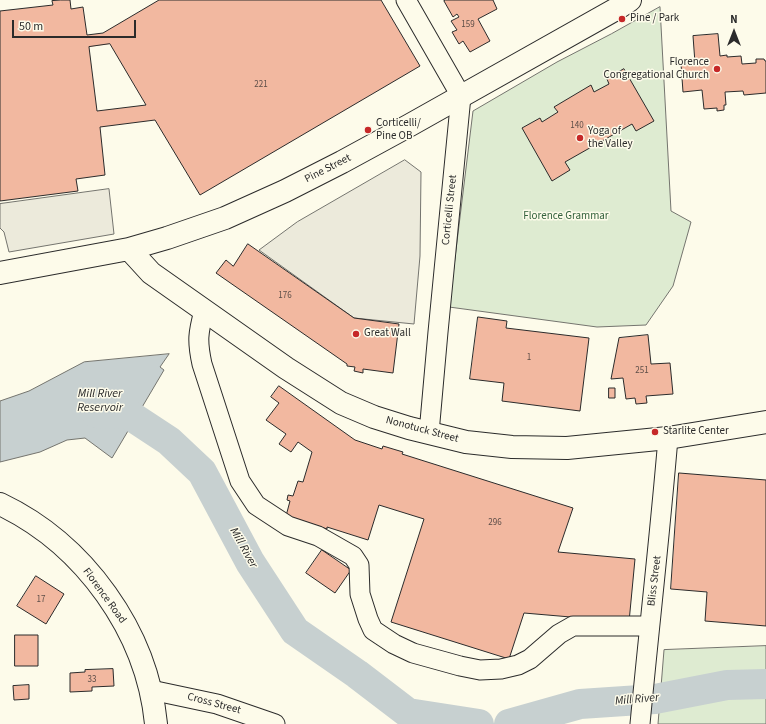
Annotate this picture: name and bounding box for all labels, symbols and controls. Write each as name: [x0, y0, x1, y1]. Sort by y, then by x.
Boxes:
scale bar: [14, 12, 138, 38]
place label: Pine / Park: [630, 12, 679, 26]
north arrow: [714, 12, 754, 52]
text: N: [730, 12, 738, 27]
marker: Pine / Park: [617, 14, 627, 24]
text: 50 m: [19, 18, 43, 35]
house number: 159: [461, 20, 475, 30]
place label: Florence Congregational Church: [603, 56, 709, 82]
marker: Florence Congregational Church: [712, 64, 722, 74]
house number: 221: [254, 80, 268, 90]
place label: Corticelli/ Pine OB: [376, 117, 421, 143]
house number: 140: [570, 121, 584, 131]
marker: Corticelli/ Pine OB: [363, 125, 373, 135]
place label: Yoga of the Valley: [588, 125, 633, 151]
marker: Yoga of the Valley: [575, 133, 585, 143]
street label: Pine Street: [303, 152, 353, 186]
street label: Corticelli Street: [440, 174, 460, 246]
park label: Florence Grammar: [523, 210, 609, 224]
house number: 176: [278, 291, 292, 301]
place label: Great Wall: [364, 327, 411, 341]
marker: Great Wall: [351, 329, 361, 339]
house number: 1: [527, 353, 531, 363]
house number: 251: [635, 366, 649, 376]
water label: Mill River Reservoir: [77, 387, 123, 415]
street label: Nonotuck Street: [384, 414, 460, 446]
place label: Starlite Center: [663, 425, 729, 439]
marker: Starlite Center: [650, 427, 660, 437]
house number: 296: [488, 518, 502, 528]
water label: Mill River: [226, 525, 260, 571]
street label: Bliss Street: [645, 555, 665, 607]
street label: Florence Road: [79, 566, 129, 626]
house number: 17: [37, 595, 45, 605]
house number: 33: [88, 675, 96, 685]
street label: Cross Street: [186, 691, 242, 717]
water label: Mill River: [614, 691, 660, 709]

